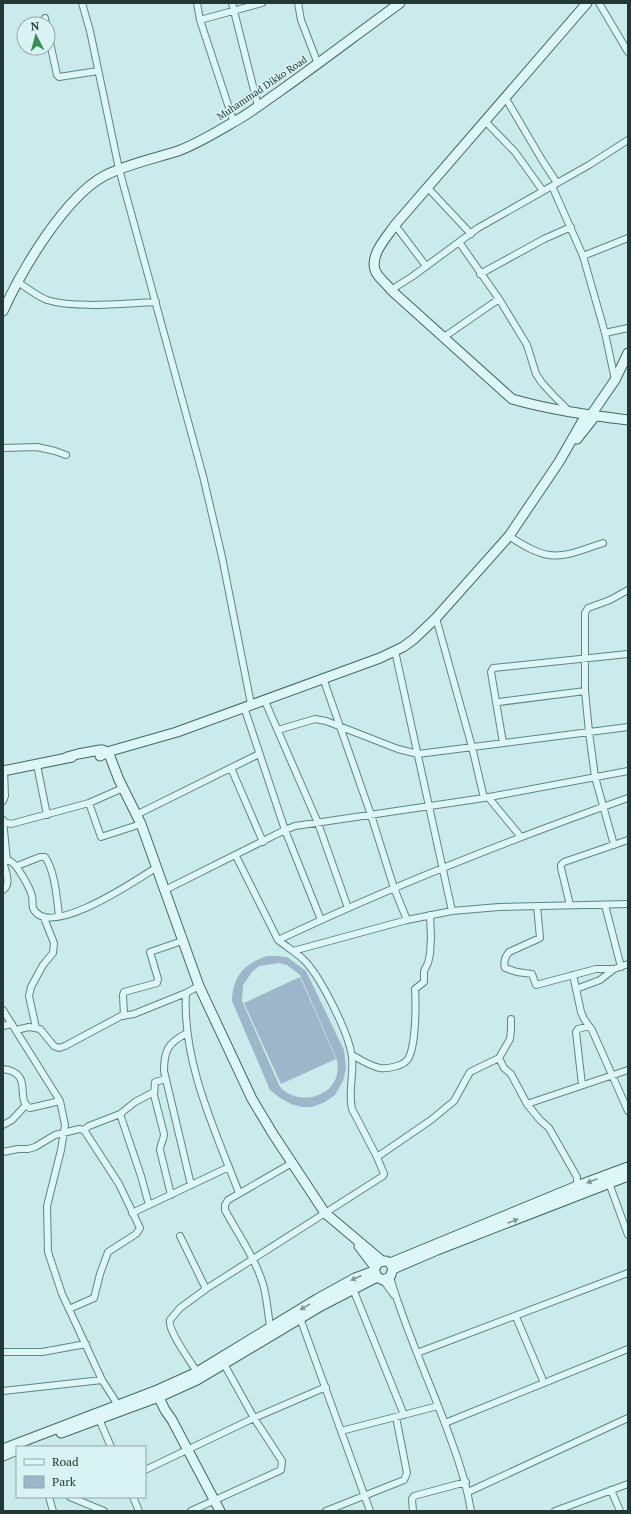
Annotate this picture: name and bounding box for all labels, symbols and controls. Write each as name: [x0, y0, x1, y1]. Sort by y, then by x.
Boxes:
north arrow: [16, 16, 56, 56]
text: N: [30, 19, 40, 33]
street label: Muhammad Dikko Road: [214, 53, 310, 123]
one-way arrow: [585, 1178, 597, 1184]
one-way arrow: [507, 1217, 519, 1223]
one-way arrow: [349, 1276, 361, 1282]
one-way arrow: [299, 1303, 311, 1310]
legend: [16, 1446, 146, 1498]
text: Road: [52, 1454, 79, 1469]
text: Park: [52, 1474, 77, 1489]

